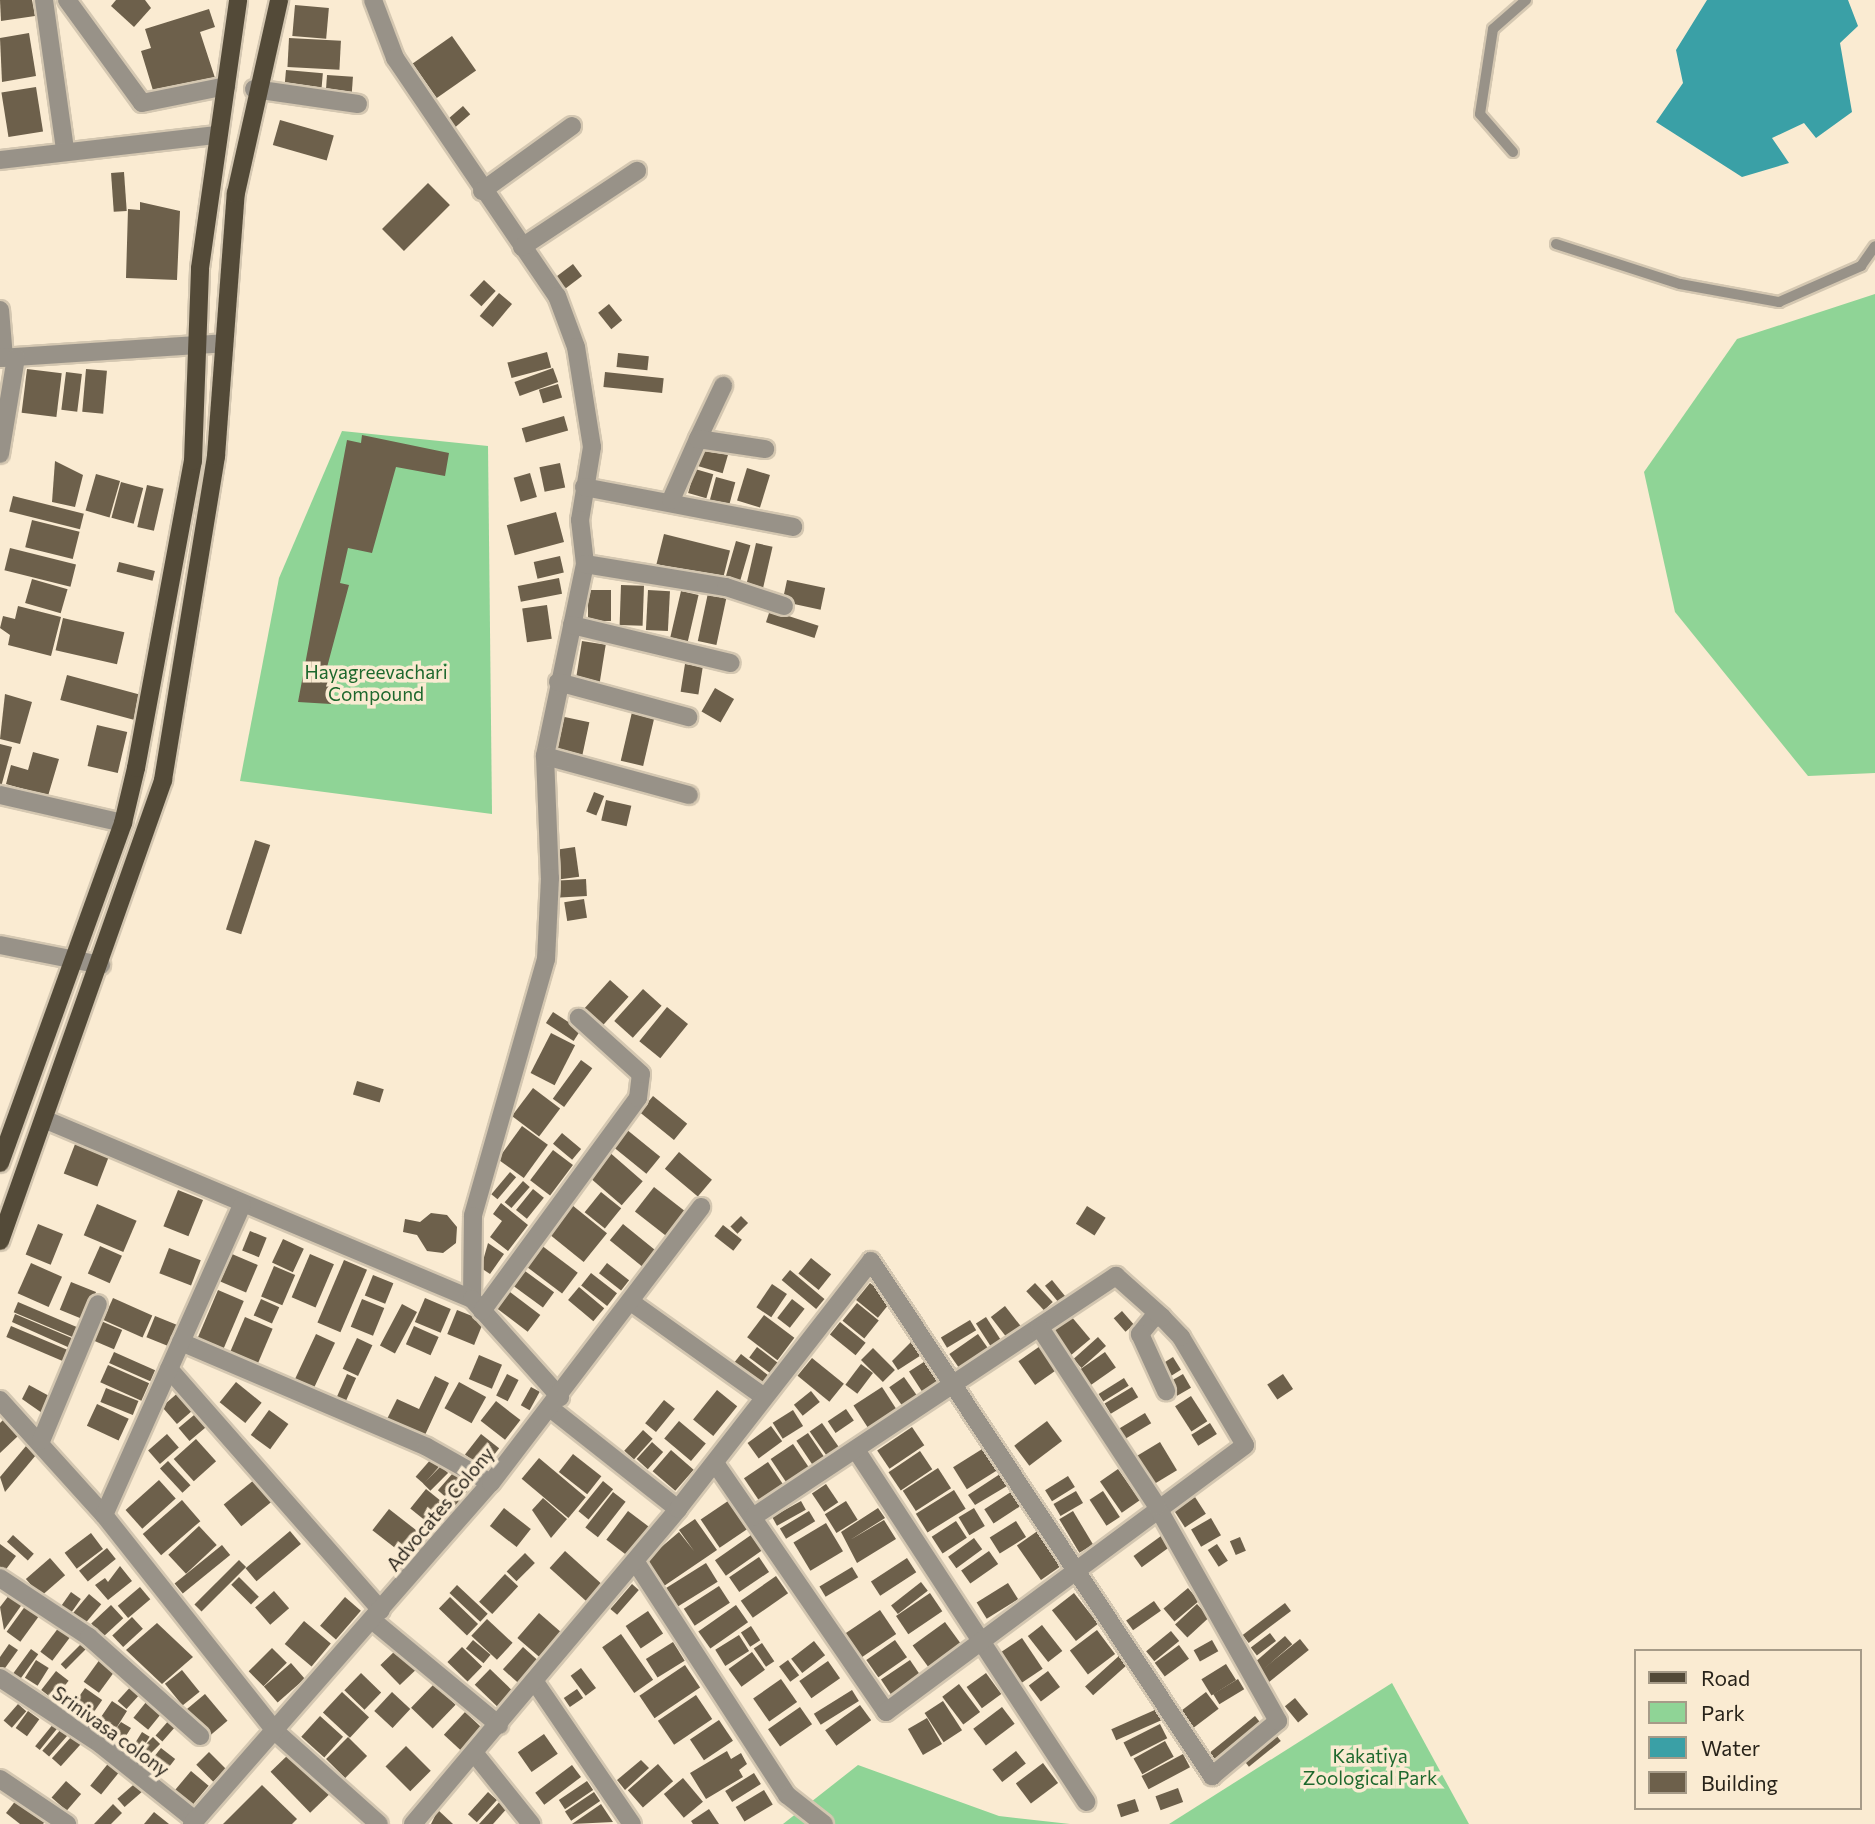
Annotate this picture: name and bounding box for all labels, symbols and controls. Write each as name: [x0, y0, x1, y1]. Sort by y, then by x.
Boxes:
park label: Hayagreevachari Compound: [304, 661, 448, 705]
street label: Advocates Colony: [382, 1442, 498, 1576]
legend: [1633, 1649, 1861, 1810]
text: Road: [1701, 1665, 1750, 1690]
street label: Srinivasa colony: [48, 1681, 174, 1781]
text: Park: [1701, 1700, 1745, 1725]
text: Water: [1701, 1735, 1760, 1760]
park label: Kakatiya Zoological Park: [1303, 1745, 1437, 1789]
text: Building: [1701, 1770, 1778, 1795]

